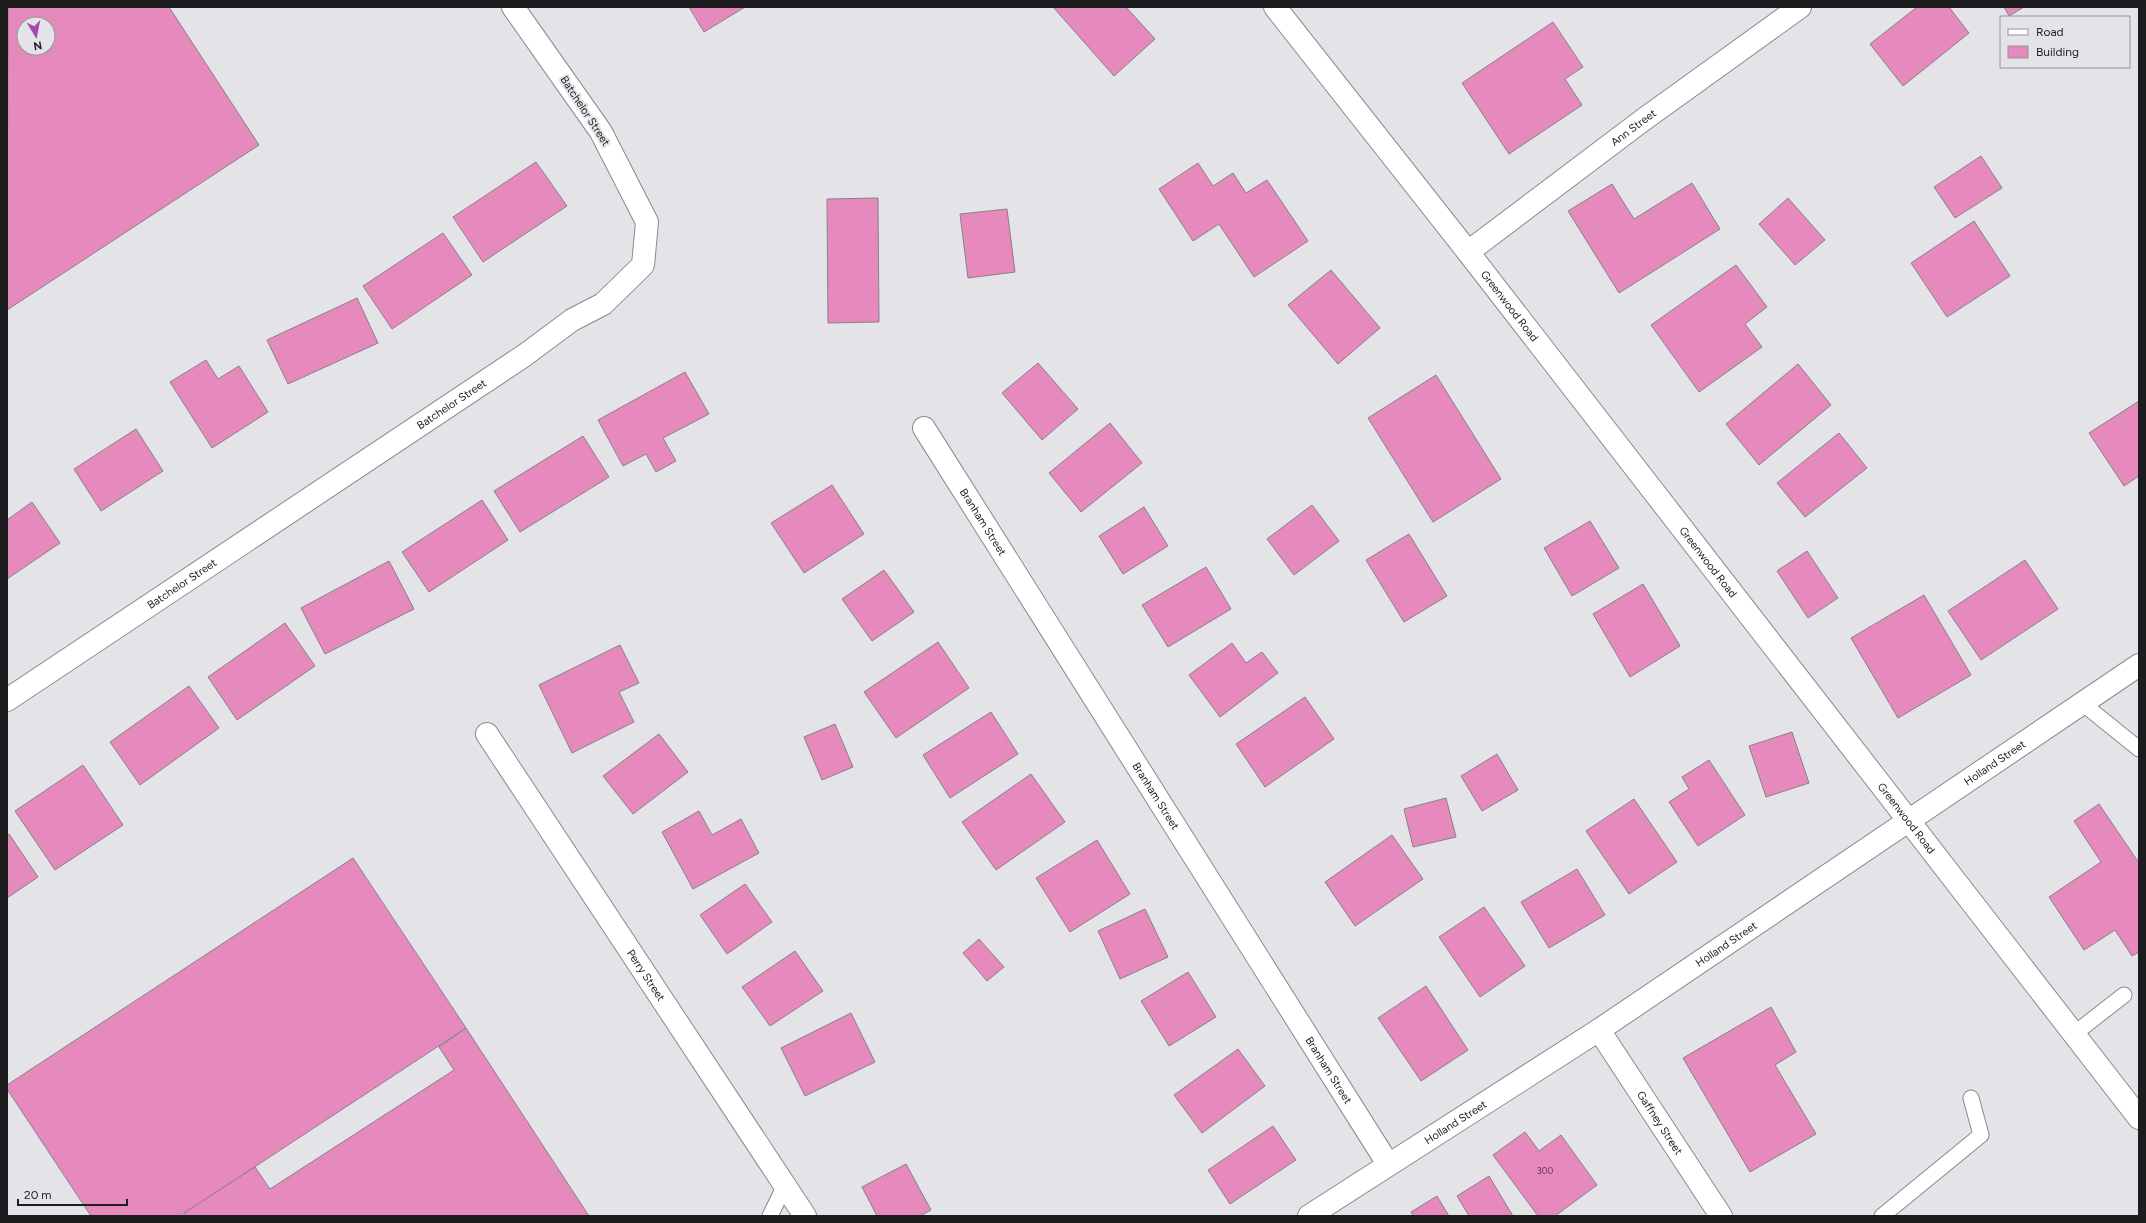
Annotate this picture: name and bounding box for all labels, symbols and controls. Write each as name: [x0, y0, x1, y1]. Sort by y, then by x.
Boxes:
north arrow: [16, 16, 56, 56]
legend: [2000, 16, 2130, 68]
text: Road: [2036, 25, 2064, 39]
text: N: [32, 38, 43, 52]
text: Building: [2036, 45, 2079, 59]
street label: Batchelor Street: [558, 74, 612, 148]
street label: Ann Street: [1608, 106, 1659, 149]
street label: Greenwood Road: [1478, 268, 1541, 344]
street label: Batchelor Street: [414, 376, 489, 432]
street label: Branham Street: [957, 486, 1009, 558]
street label: Greenwood Road: [1677, 524, 1740, 600]
street label: Batchelor Street: [145, 556, 219, 611]
street label: Holland Street: [1961, 737, 2028, 788]
street label: Branham Street: [1130, 760, 1182, 832]
street label: Greenwood Road: [1875, 780, 1938, 856]
street label: Holland Street: [1693, 919, 1759, 969]
street label: Perry Street: [624, 947, 668, 1003]
street label: Branham Street: [1303, 1034, 1355, 1106]
street label: Gaffney Street: [1634, 1089, 1685, 1157]
street label: Holland Street: [1422, 1097, 1489, 1147]
house number: 300: [1537, 1165, 1553, 1176]
scale bar: [18, 1181, 127, 1207]
text: 20 m: [24, 1188, 52, 1202]

